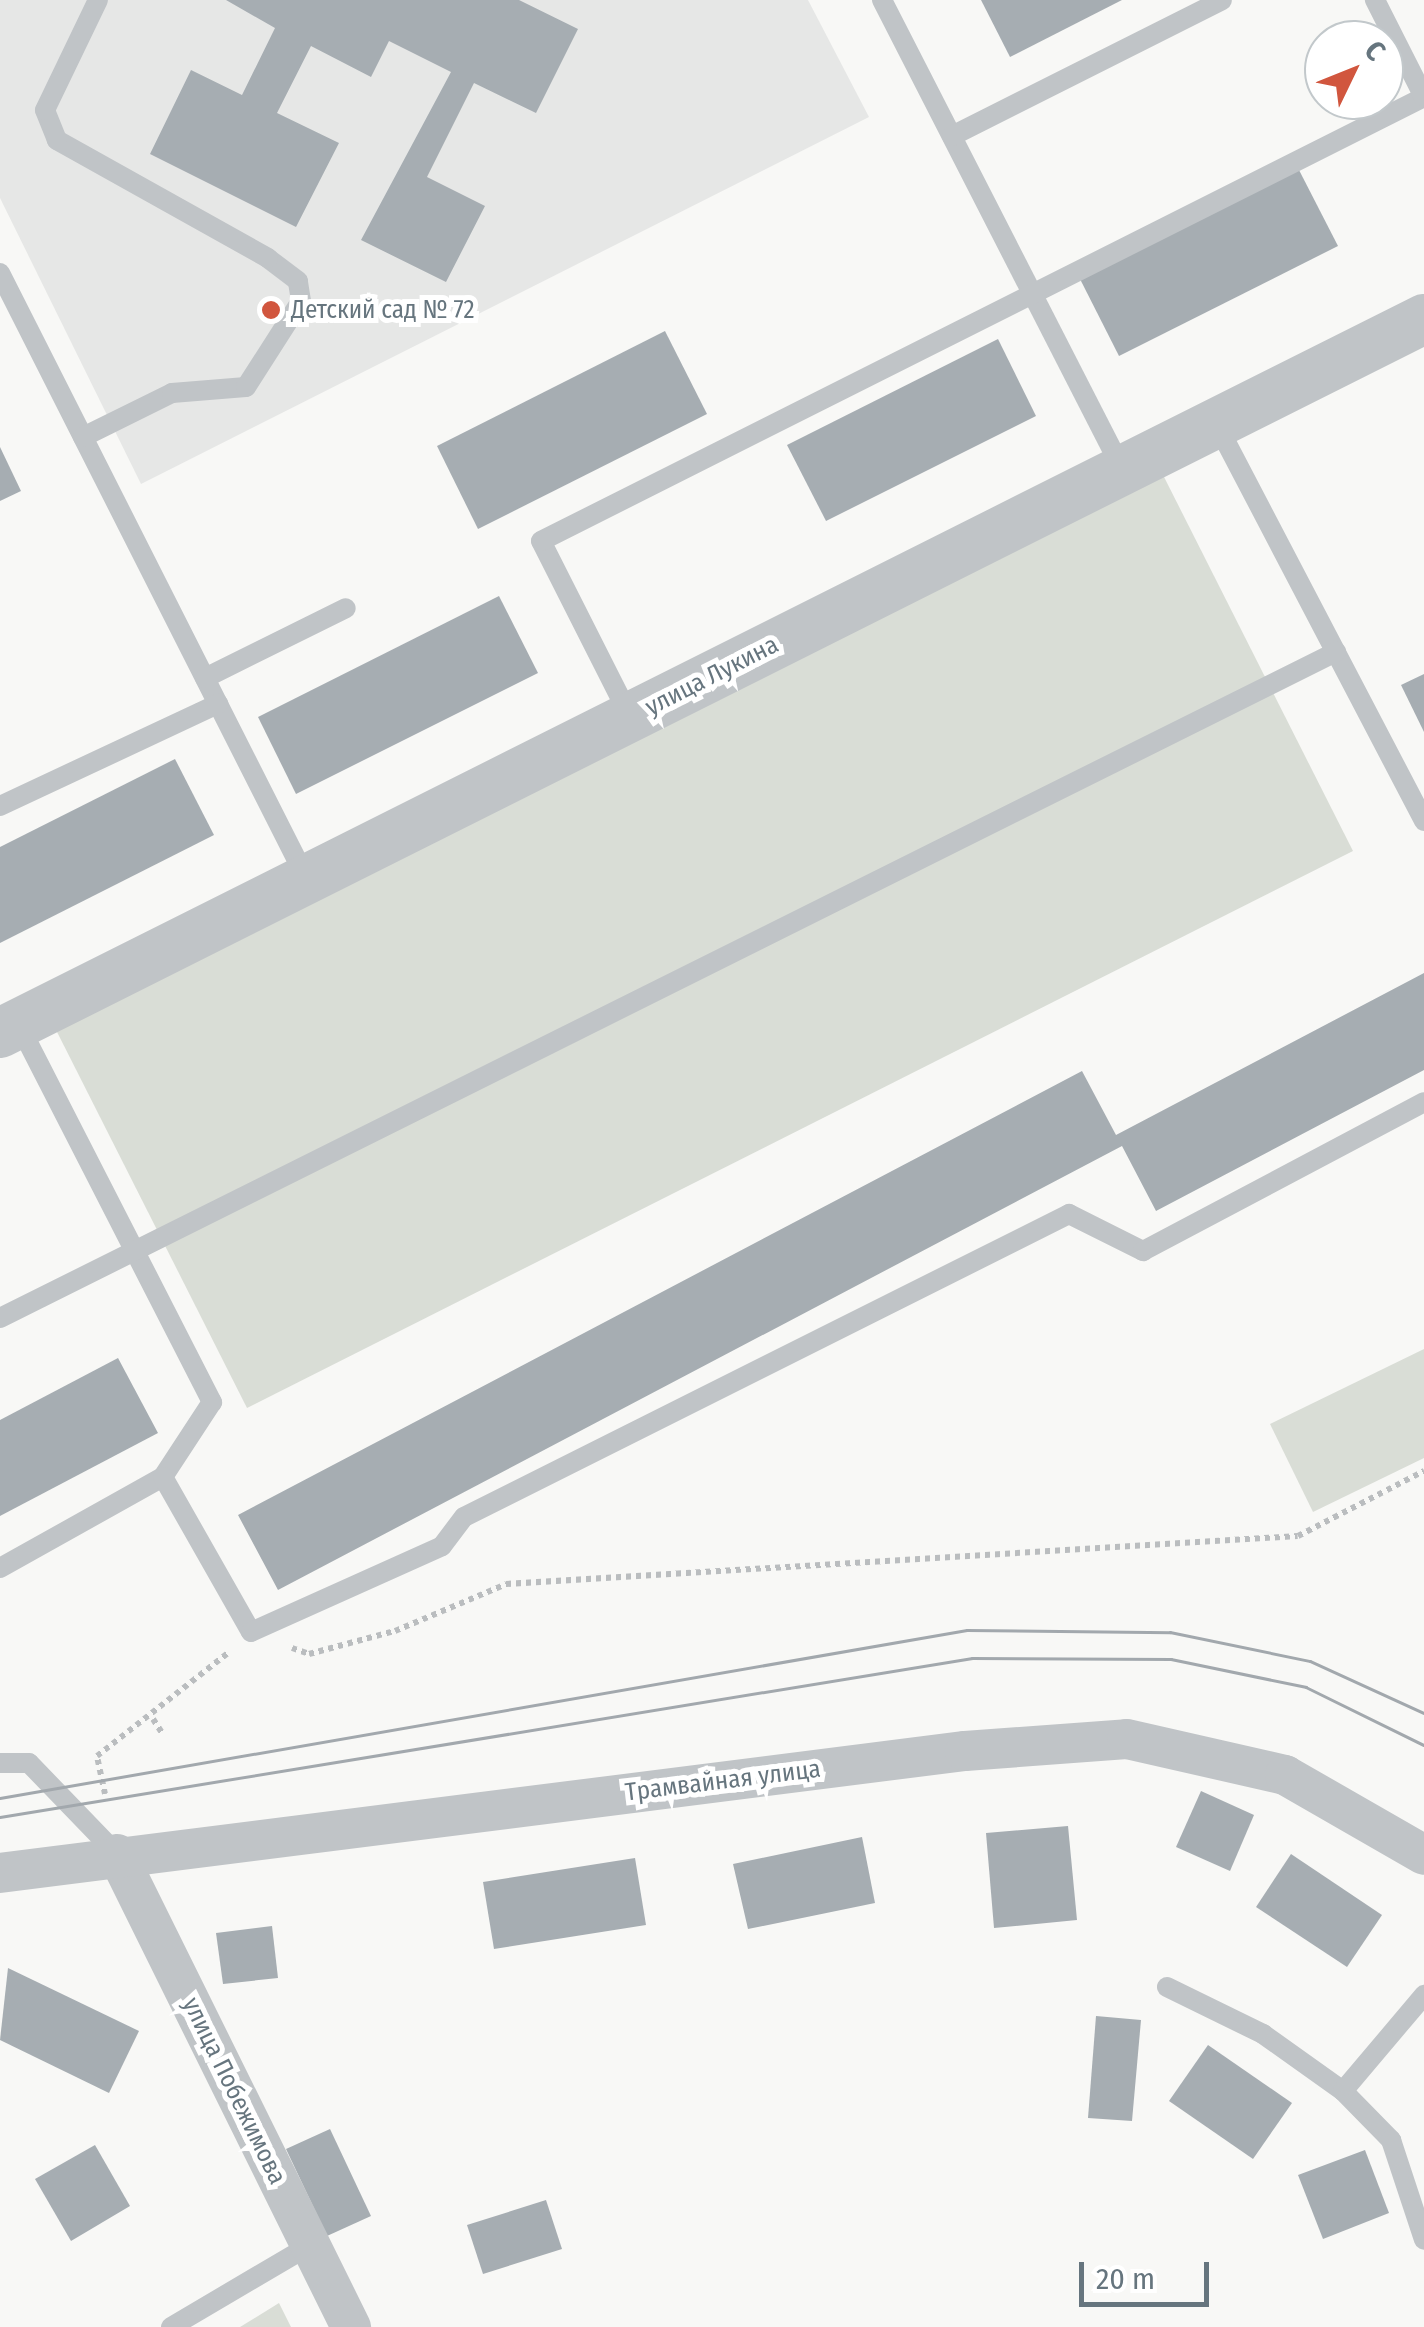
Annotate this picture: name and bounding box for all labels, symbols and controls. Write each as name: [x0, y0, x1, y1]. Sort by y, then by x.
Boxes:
north arrow: [1304, 20, 1404, 120]
text: С: [1358, 34, 1392, 67]
place label: Детский сад № 72: [291, 295, 474, 325]
marker: Детский сад № 72: [260, 299, 282, 321]
street label: улица Лукина: [641, 630, 783, 722]
street label: Трамвайная улица: [624, 1754, 822, 1808]
street label: улица Побежимова: [176, 1993, 292, 2189]
scale bar: [1084, 2242, 1214, 2304]
text: 20 m: [1096, 2261, 1155, 2297]

